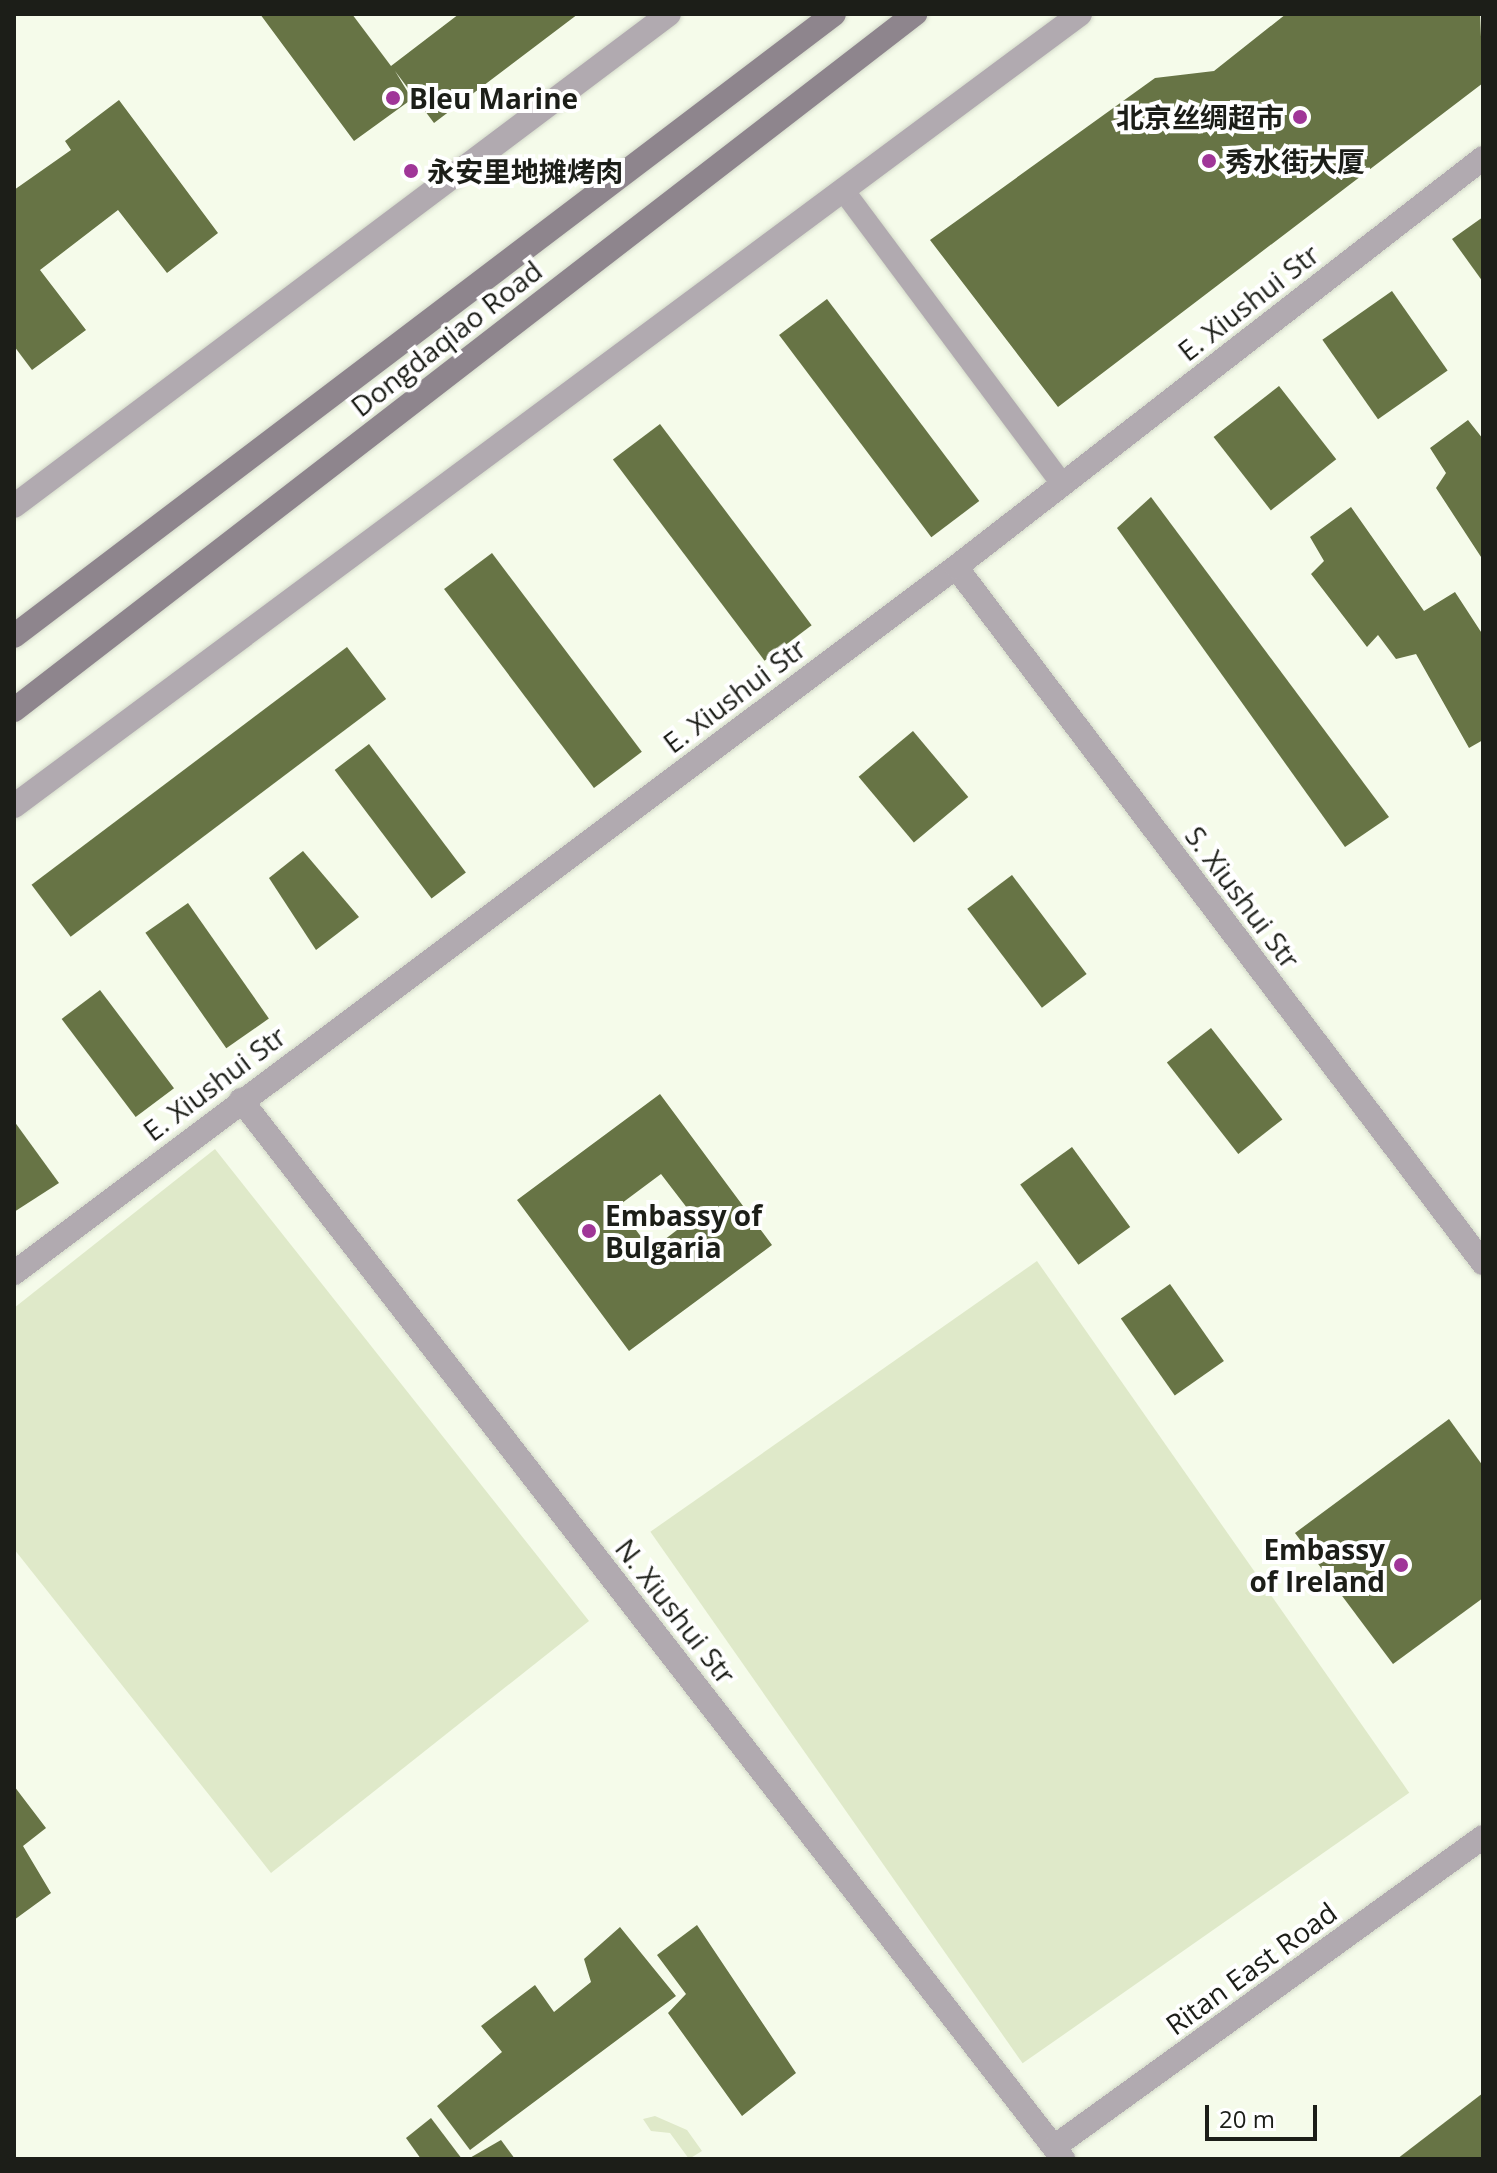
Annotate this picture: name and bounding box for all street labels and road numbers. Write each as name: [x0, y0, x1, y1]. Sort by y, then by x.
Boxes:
street label: E. Xiushui Str: [1171, 237, 1325, 367]
street label: Dongdaqiao Road: [344, 253, 548, 423]
street label: E. Xiushui Str: [656, 631, 812, 759]
street label: S. Xiushui Str: [1179, 819, 1307, 975]
street label: E. Xiushui Str: [136, 1019, 292, 1147]
street label: N. Xiushui Str: [609, 1532, 743, 1690]
street label: Ritan East Road: [1159, 1895, 1343, 2041]

